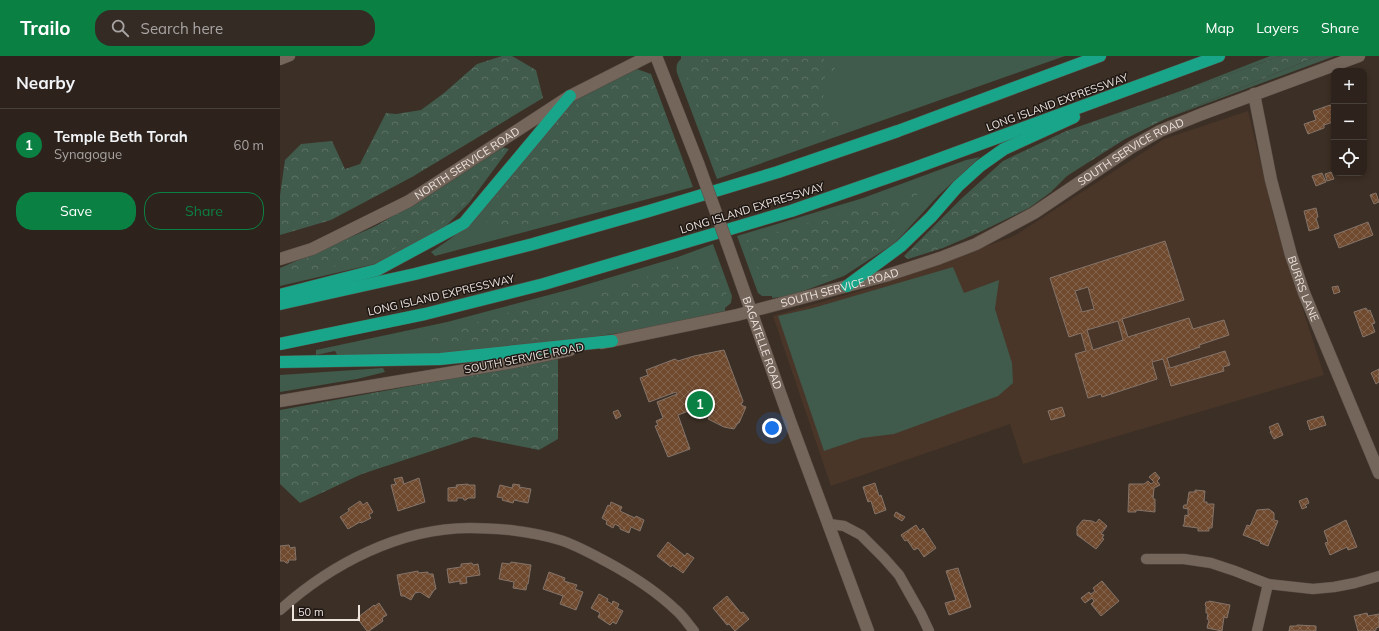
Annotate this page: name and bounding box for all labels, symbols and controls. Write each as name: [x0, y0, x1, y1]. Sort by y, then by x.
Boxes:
search box: [95, 10, 375, 46]
text: Trailo: [20, 16, 71, 40]
icon: search: [109, 17, 131, 39]
text: Search here: [141, 19, 223, 38]
text: Map: [1205, 19, 1234, 37]
text: Layers: [1256, 19, 1299, 37]
text: Share: [1321, 19, 1359, 37]
map controls: [1331, 68, 1367, 176]
button: +: [1331, 68, 1367, 104]
street label: LONG ISLAND EXPRESSWAY: [984, 70, 1130, 134]
text: Nearby: [16, 72, 75, 93]
button: −: [1331, 104, 1367, 140]
street label: SOUTH SERVICE ROAD: [1075, 115, 1186, 189]
street label: NORTH SERVICE ROAD: [412, 124, 522, 203]
text: Temple Beth Torah: [54, 127, 188, 146]
text: 1: [25, 137, 33, 153]
text: 60 m: [234, 137, 264, 153]
button: locate: [1331, 140, 1367, 176]
text: Synagogue: [54, 146, 122, 162]
street label: LONG ISLAND EXPRESSWAY: [678, 179, 826, 237]
button: Save: [16, 192, 136, 230]
button: Share: [144, 192, 264, 230]
street label: BURRS LANE: [1285, 254, 1322, 323]
street label: SOUTH SERVICE ROAD: [779, 265, 900, 310]
street label: LONG ISLAND EXPRESSWAY: [366, 271, 516, 319]
street label: BAGATELLE ROAD: [740, 295, 785, 391]
street label: SOUTH SERVICE ROAD: [463, 340, 585, 376]
pin: 1: [687, 389, 713, 419]
your location: [762, 418, 782, 438]
scale bar: [292, 603, 360, 622]
text: 50 m: [298, 605, 324, 619]

